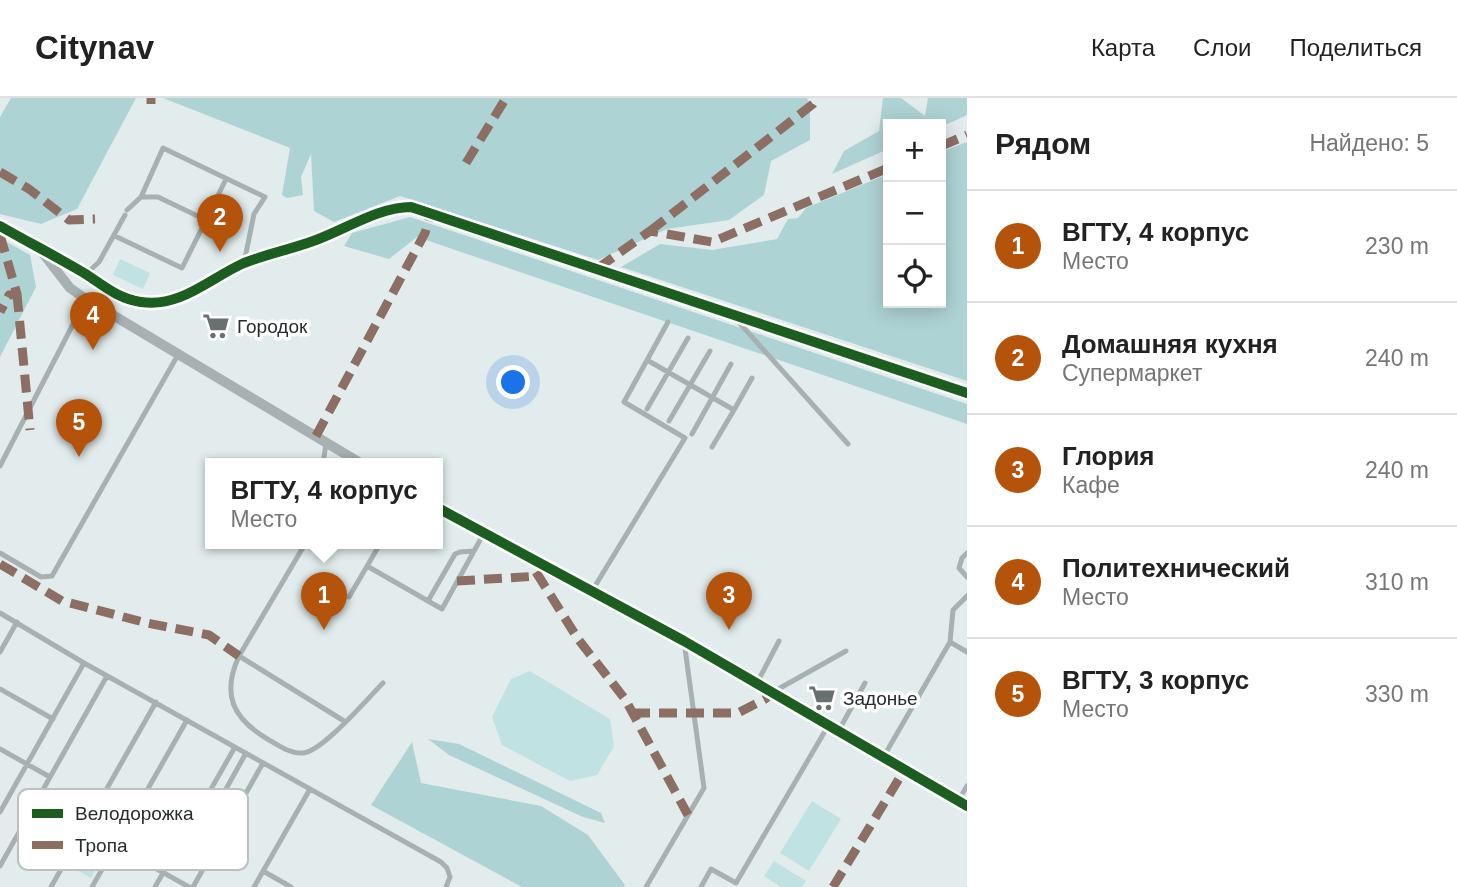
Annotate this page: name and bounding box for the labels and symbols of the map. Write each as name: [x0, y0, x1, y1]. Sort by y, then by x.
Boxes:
pin: 2: [197, 194, 243, 252]
pin: 4: [70, 292, 116, 350]
supermarket icon: Городок: [201, 311, 231, 341]
place label: Городок: [237, 316, 308, 337]
your location: [496, 365, 530, 399]
pin: 5: [56, 399, 102, 457]
pin: 1: [301, 572, 347, 630]
pin: 3: [706, 572, 752, 630]
supermarket icon: Задонье: [807, 683, 837, 713]
place label: Задонье: [843, 688, 918, 709]
legend: [18, 789, 248, 870]
text: Велодорожка: [75, 803, 194, 824]
text: Тропа: [75, 835, 128, 856]

